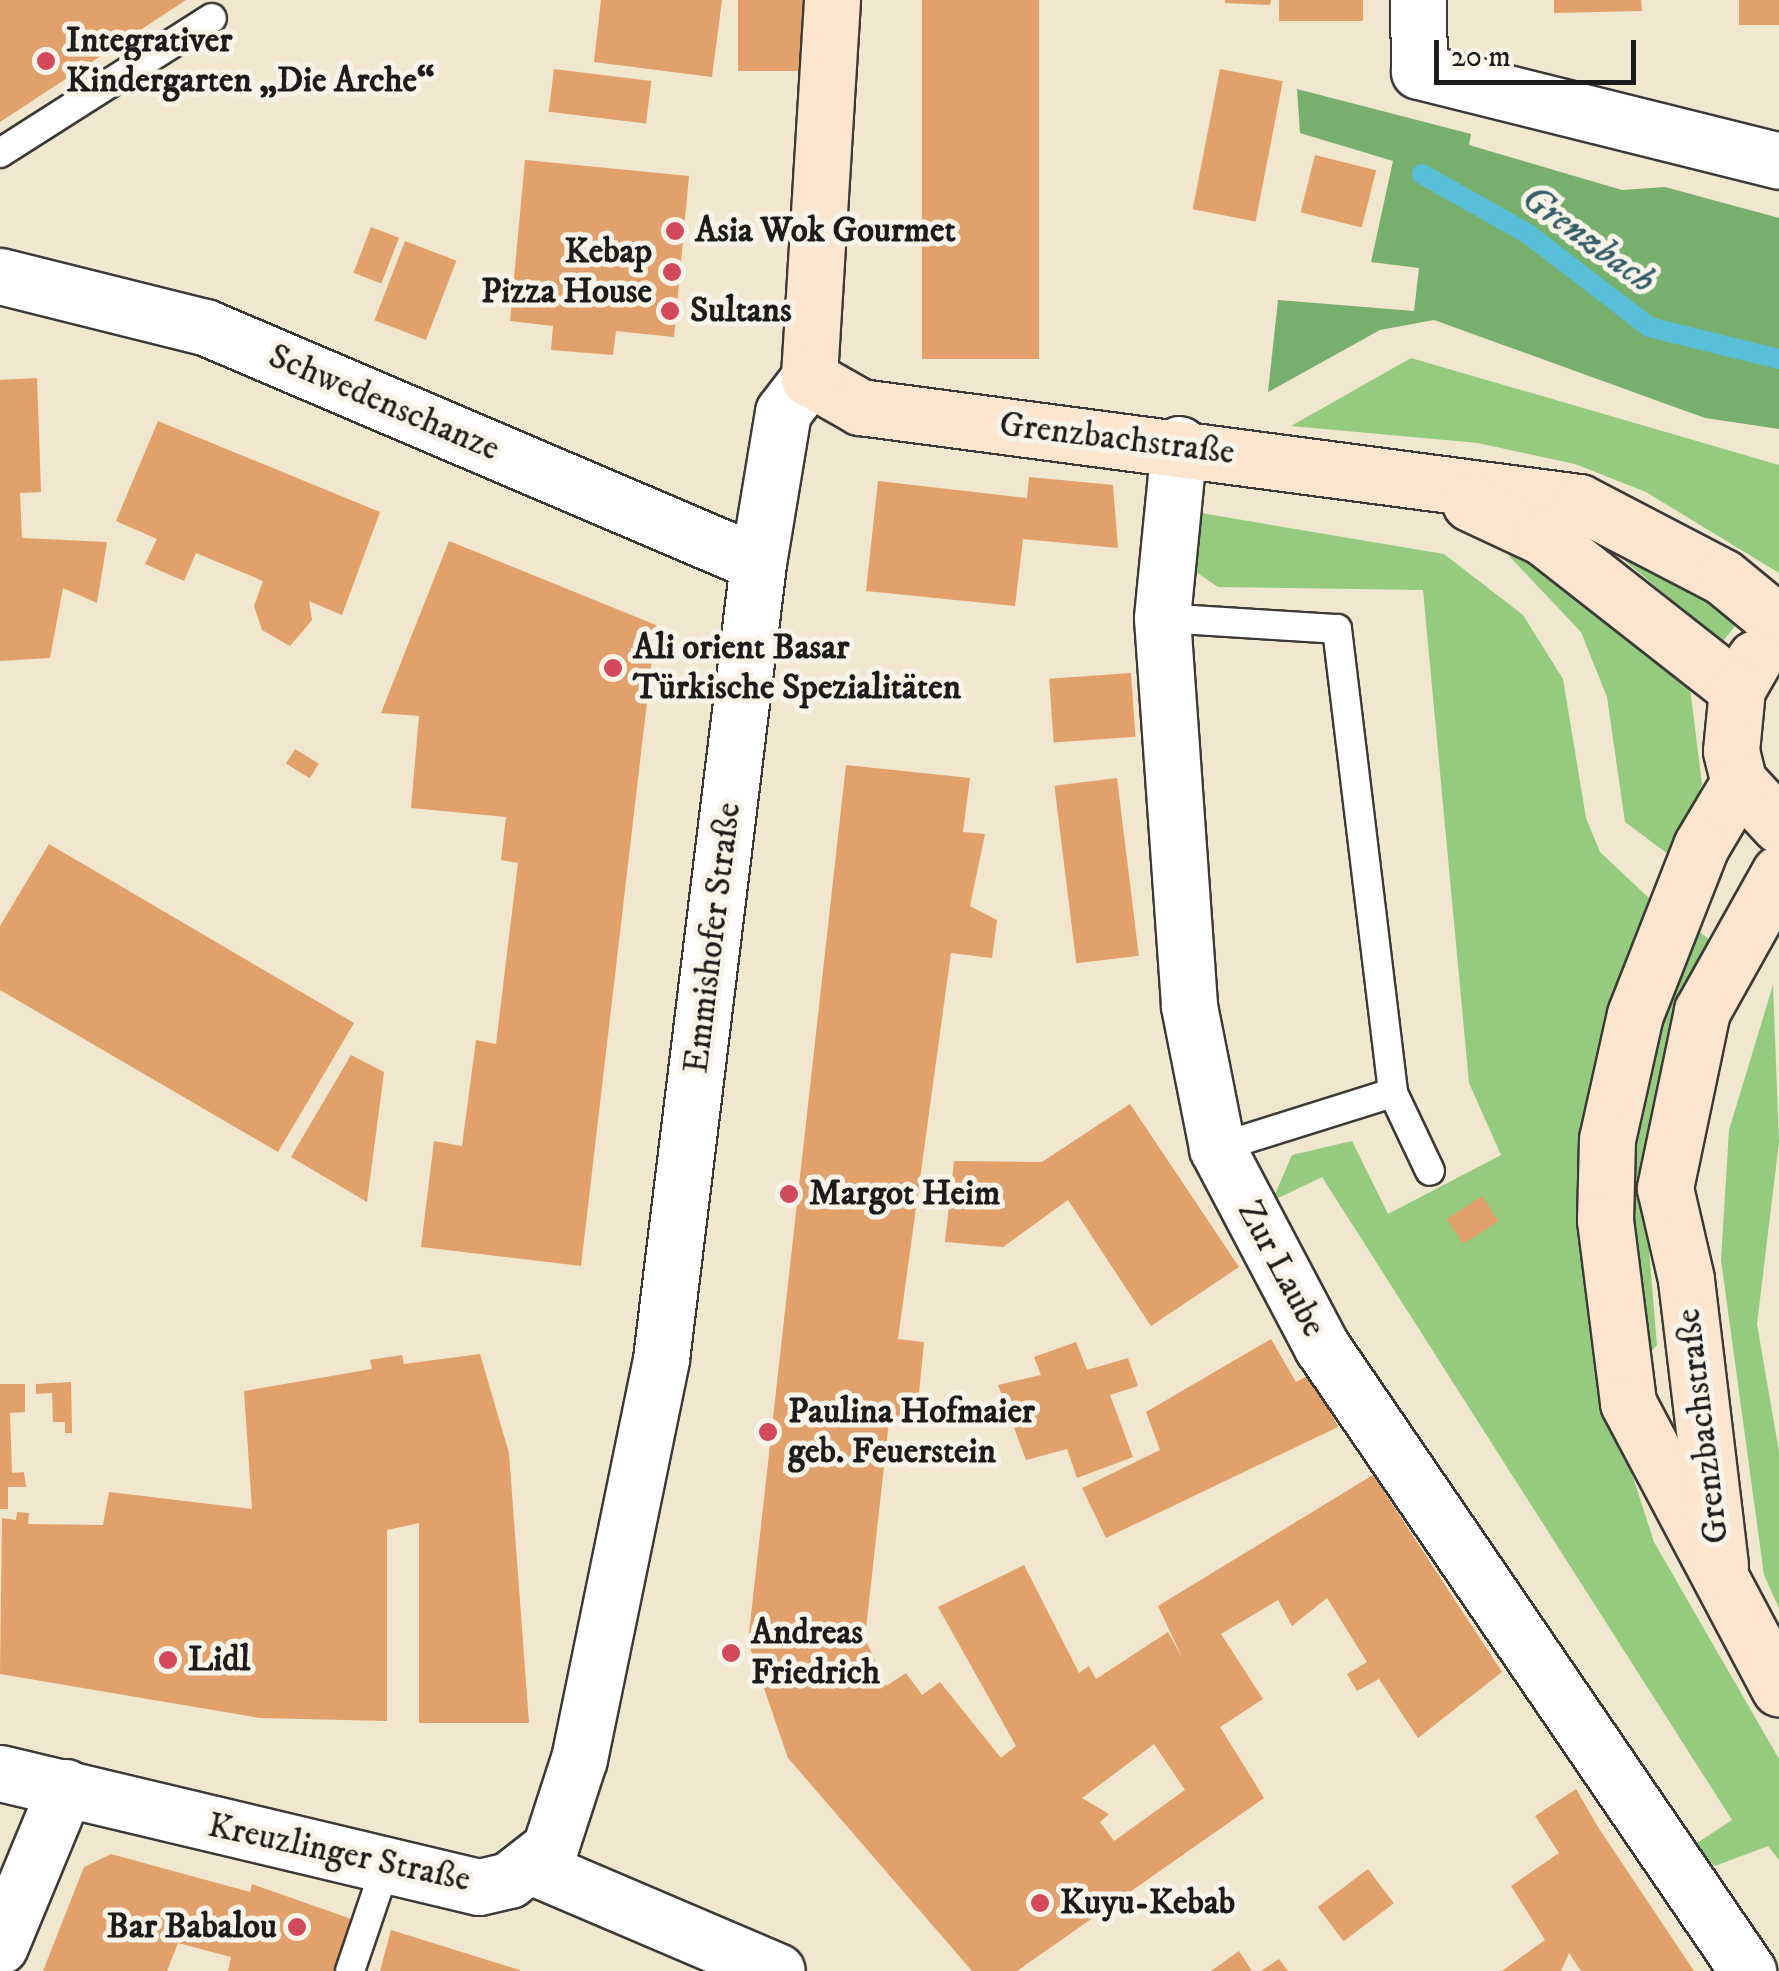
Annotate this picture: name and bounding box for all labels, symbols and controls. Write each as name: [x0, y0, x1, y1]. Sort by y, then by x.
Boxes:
place label: Integrativer Kindergarten „Die Arche“: [66, 20, 434, 102]
scale bar: [1439, 20, 1642, 82]
text: 20 m: [1451, 39, 1511, 76]
marker: Integrativer Kindergarten „Die Arche“: [35, 50, 57, 72]
water label: Grenzbach: [1512, 176, 1664, 304]
place label: Asia Wok Gourmet: [695, 210, 956, 252]
marker: Asia Wok Gourmet: [664, 220, 686, 242]
place label: Kebap Pizza House: [481, 231, 652, 313]
marker: Kebap Pizza House: [661, 261, 683, 283]
place label: Sultans: [690, 290, 792, 332]
marker: Sultans: [659, 300, 681, 322]
street label: Schwedenschanze: [262, 335, 506, 471]
street label: Grenzbachstraße: [997, 404, 1237, 474]
place label: Ali orient Basar Türkische Spezialitäten: [633, 627, 961, 709]
marker: Ali orient Basar Türkische Spezialitäten: [602, 657, 624, 679]
street label: Emmishofer Straße: [676, 800, 750, 1076]
place label: Margot Heim: [809, 1173, 1000, 1215]
marker: Margot Heim: [778, 1183, 800, 1205]
street label: Zur Laube: [1228, 1194, 1334, 1344]
street label: Grenzbachstraße: [1668, 1306, 1738, 1546]
place label: Paulina Hofmaier geb. Feuerstein: [788, 1391, 1035, 1473]
marker: Paulina Hofmaier geb. Feuerstein: [757, 1421, 779, 1443]
place label: Andreas Friedrich: [751, 1612, 880, 1694]
place label: Lidl: [188, 1639, 250, 1681]
marker: Andreas Friedrich: [720, 1642, 742, 1664]
marker: Lidl: [157, 1649, 179, 1671]
street label: Kreuzlinger Straße: [204, 1805, 474, 1901]
place label: Kuyu-Kebab: [1060, 1882, 1235, 1924]
marker: Kuyu-Kebab: [1029, 1892, 1051, 1914]
place label: Bar Babalou: [107, 1906, 277, 1948]
marker: Bar Babalou: [286, 1916, 308, 1938]

